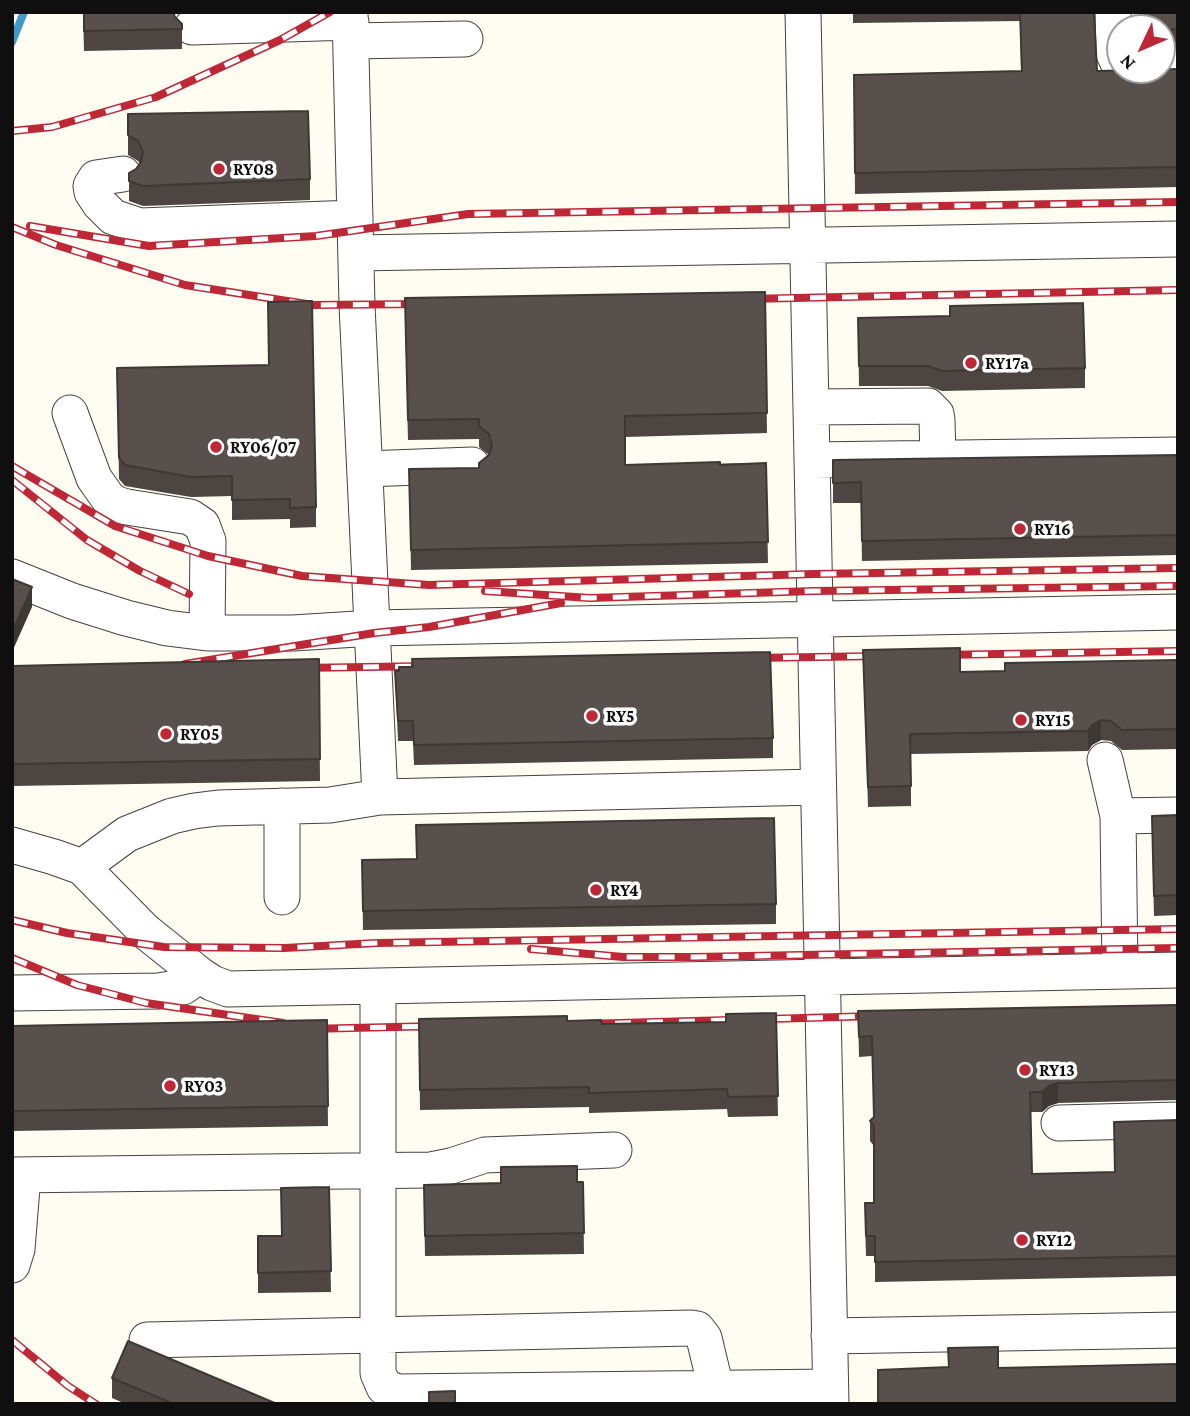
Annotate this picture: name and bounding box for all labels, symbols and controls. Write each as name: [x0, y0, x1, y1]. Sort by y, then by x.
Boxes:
north arrow: [1106, 14, 1176, 84]
text: N: [1115, 51, 1139, 75]
place label: RY08: [233, 158, 274, 180]
marker: RY08: [211, 161, 227, 177]
place label: RY17a: [985, 352, 1029, 374]
marker: RY17a: [963, 355, 979, 371]
place label: RY06/07: [230, 436, 296, 458]
marker: RY06/07: [208, 439, 224, 455]
place label: RY16: [1034, 518, 1071, 540]
marker: RY16: [1012, 521, 1028, 537]
place label: RY5: [606, 705, 635, 727]
marker: RY5: [584, 708, 600, 724]
place label: RY15: [1035, 709, 1071, 731]
marker: RY15: [1013, 712, 1029, 728]
place label: RY05: [180, 723, 220, 745]
marker: RY05: [158, 726, 174, 742]
place label: RY4: [610, 879, 638, 901]
marker: RY4: [588, 882, 604, 898]
place label: RY13: [1039, 1059, 1075, 1081]
marker: RY13: [1017, 1062, 1033, 1078]
place label: RY03: [184, 1075, 223, 1097]
marker: RY03: [162, 1078, 178, 1094]
place label: RY12: [1036, 1229, 1072, 1251]
marker: RY12: [1014, 1232, 1030, 1248]

